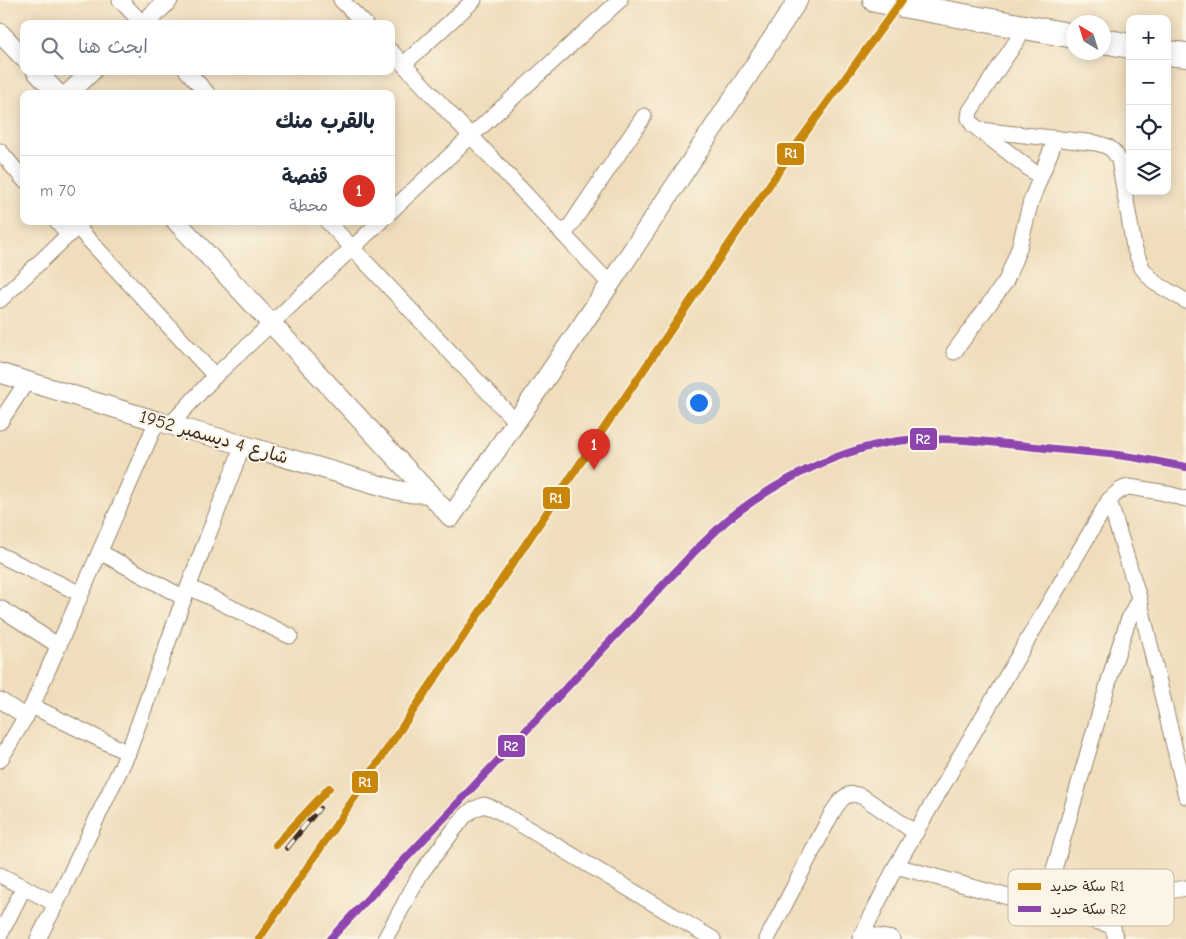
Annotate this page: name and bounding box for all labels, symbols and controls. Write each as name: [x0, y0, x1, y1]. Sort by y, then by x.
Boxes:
north arrow: [1066, 15, 1111, 60]
map controls: [1126, 15, 1171, 195]
button: +: [1126, 15, 1171, 60]
search box: [20, 20, 395, 75]
icon: search: [38, 34, 66, 62]
text: ابحث هنا: [78, 36, 148, 58]
button: −: [1126, 60, 1171, 105]
button: locate: [1126, 105, 1171, 150]
text: بالقرب منك: [275, 109, 375, 133]
line badge: R1: [776, 142, 805, 166]
text: R1: [784, 145, 798, 162]
button: layers: [1126, 150, 1171, 195]
text: قفصة: [282, 166, 328, 188]
text: 70 m: [40, 182, 76, 200]
text: 1: [356, 182, 362, 200]
text: محطة: [289, 197, 328, 215]
your location: [686, 390, 712, 416]
street label: شارع 4 ديسمبر 1952: [137, 406, 291, 470]
line badge: R2: [909, 427, 938, 451]
pin: 1: [578, 429, 610, 470]
text: R2: [915, 431, 931, 448]
line badge: R1: [542, 486, 571, 510]
text: R1: [549, 490, 563, 507]
line badge: R2: [497, 734, 526, 758]
text: R2: [503, 738, 519, 755]
line badge: R1: [351, 770, 379, 794]
text: R1: [358, 774, 372, 791]
legend: [1008, 869, 1174, 926]
text: سكة حديد R1: [1050, 878, 1125, 895]
text: سكة حديد R2: [1050, 901, 1126, 918]

